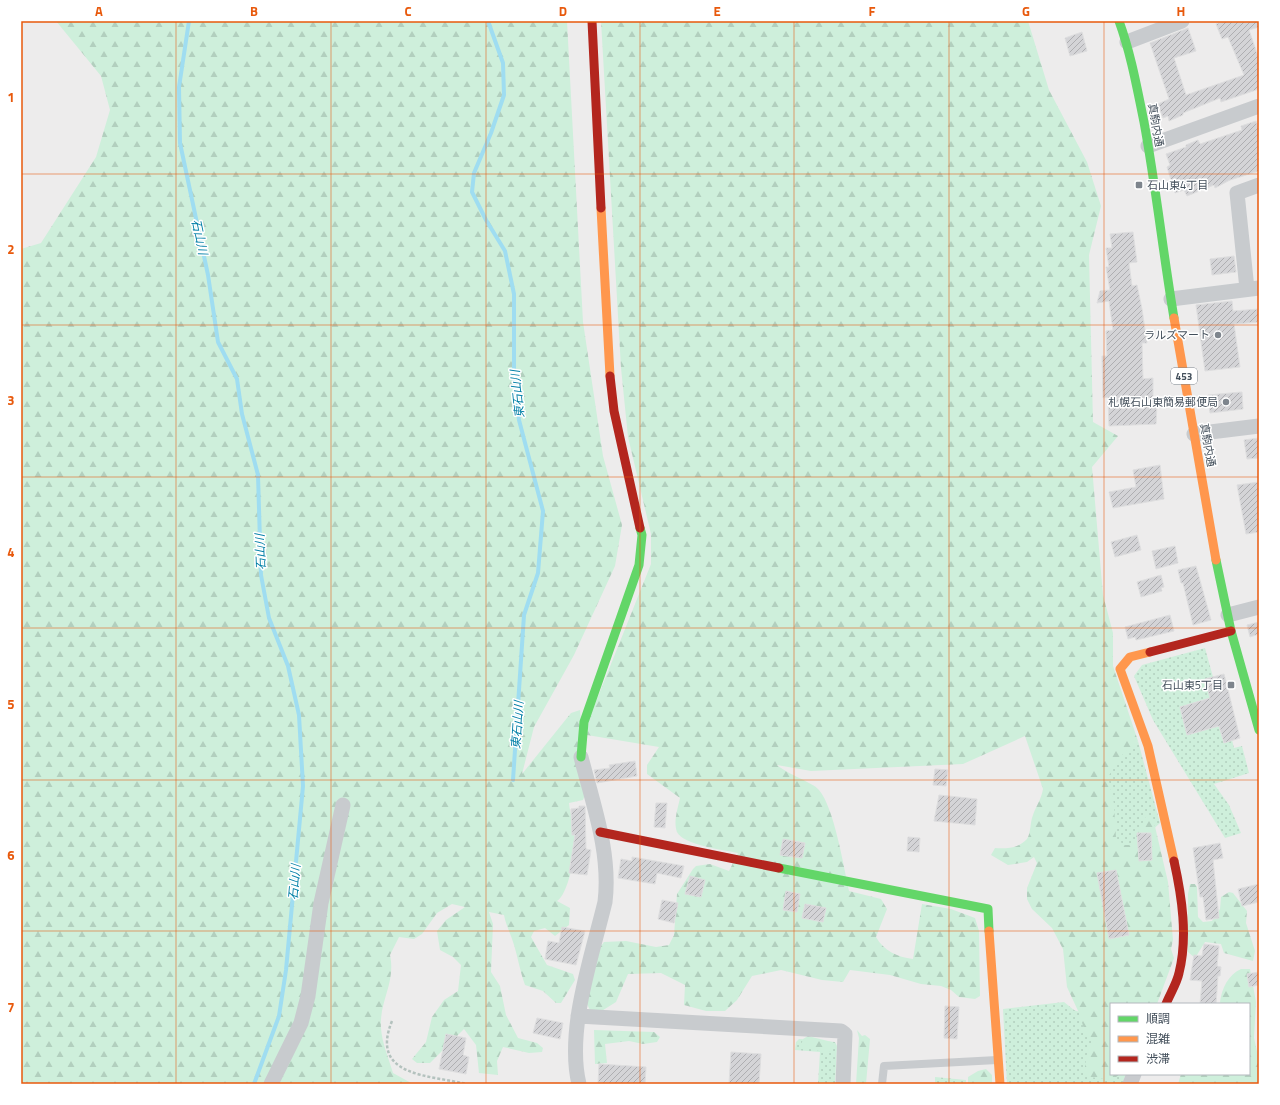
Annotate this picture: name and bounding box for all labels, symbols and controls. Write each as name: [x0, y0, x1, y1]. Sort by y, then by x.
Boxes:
text: A: [95, 1, 103, 21]
text: B: [250, 1, 258, 21]
text: C: [404, 1, 412, 21]
text: D: [559, 1, 567, 21]
text: E: [713, 1, 721, 21]
text: F: [869, 1, 876, 21]
text: G: [1022, 1, 1030, 21]
text: H: [1177, 1, 1185, 21]
text: 1: [7, 87, 15, 107]
street label: 真駒内通: [1144, 102, 1168, 148]
place label: 石山東4丁目: [1147, 177, 1208, 193]
marker: 石山東4丁目: [1134, 180, 1144, 190]
water label: 石山川: [187, 217, 213, 259]
text: 2: [7, 239, 15, 259]
place label: ラルズマート: [1144, 327, 1210, 343]
marker: ラルズマート: [1213, 330, 1223, 340]
water label: 東石山川: [505, 367, 529, 419]
road number: 453: [1171, 368, 1197, 384]
text: 3: [7, 390, 15, 410]
place label: 札幌石山東簡易郵便局: [1108, 394, 1218, 410]
marker: 札幌石山東簡易郵便局: [1221, 397, 1231, 407]
street label: 真駒内通: [1196, 422, 1220, 468]
water label: 石山川: [250, 532, 270, 570]
text: 4: [7, 542, 15, 562]
place label: 石山東5丁目: [1162, 677, 1223, 693]
marker: 石山東5丁目: [1226, 680, 1236, 690]
text: 5: [7, 694, 15, 714]
water label: 東石山川: [506, 698, 528, 750]
text: 6: [7, 845, 15, 865]
water label: 石山川: [283, 861, 305, 901]
text: 7: [7, 997, 15, 1017]
legend: [1110, 1003, 1250, 1075]
text: 順調: [1146, 1009, 1170, 1028]
text: 混雑: [1146, 1029, 1170, 1048]
text: 渋滞: [1146, 1049, 1170, 1068]

